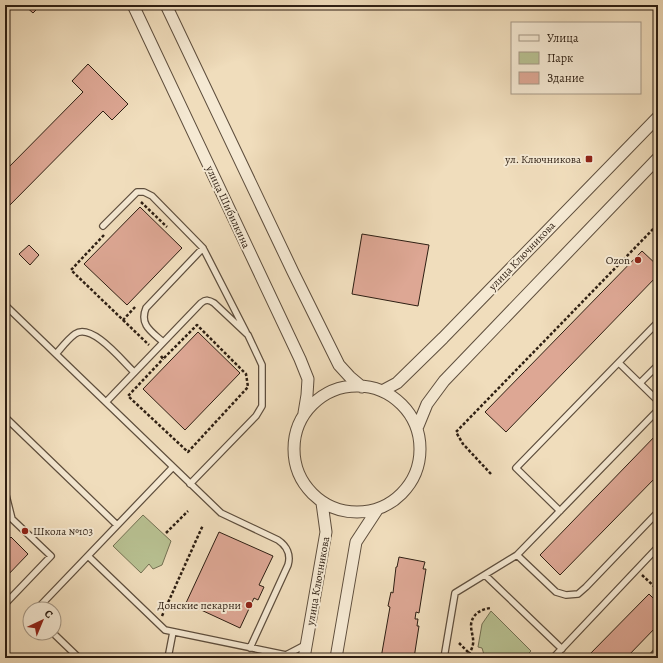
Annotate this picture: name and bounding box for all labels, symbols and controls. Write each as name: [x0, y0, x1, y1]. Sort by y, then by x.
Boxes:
legend: [511, 22, 641, 94]
text: Улица: [547, 30, 579, 46]
text: Парк: [547, 50, 573, 66]
text: Здание: [547, 70, 584, 86]
place label: ул. Ключникова: [504, 152, 582, 167]
marker: ул. Ключникова: [584, 154, 594, 164]
street label: улица Шибилкина: [202, 162, 254, 252]
street label: улица Ключникова: [485, 218, 559, 294]
place label: Ozon: [606, 253, 630, 268]
marker: Ozon: [633, 255, 643, 265]
place label: Школа №103: [33, 524, 93, 539]
marker: Школа №103: [20, 526, 30, 536]
street label: улица Ключникова: [303, 534, 333, 628]
place label: Донские пекарни: [157, 598, 241, 613]
marker: Донские пекарни: [244, 600, 254, 610]
north arrow: [22, 601, 62, 641]
text: С: [41, 606, 56, 622]

